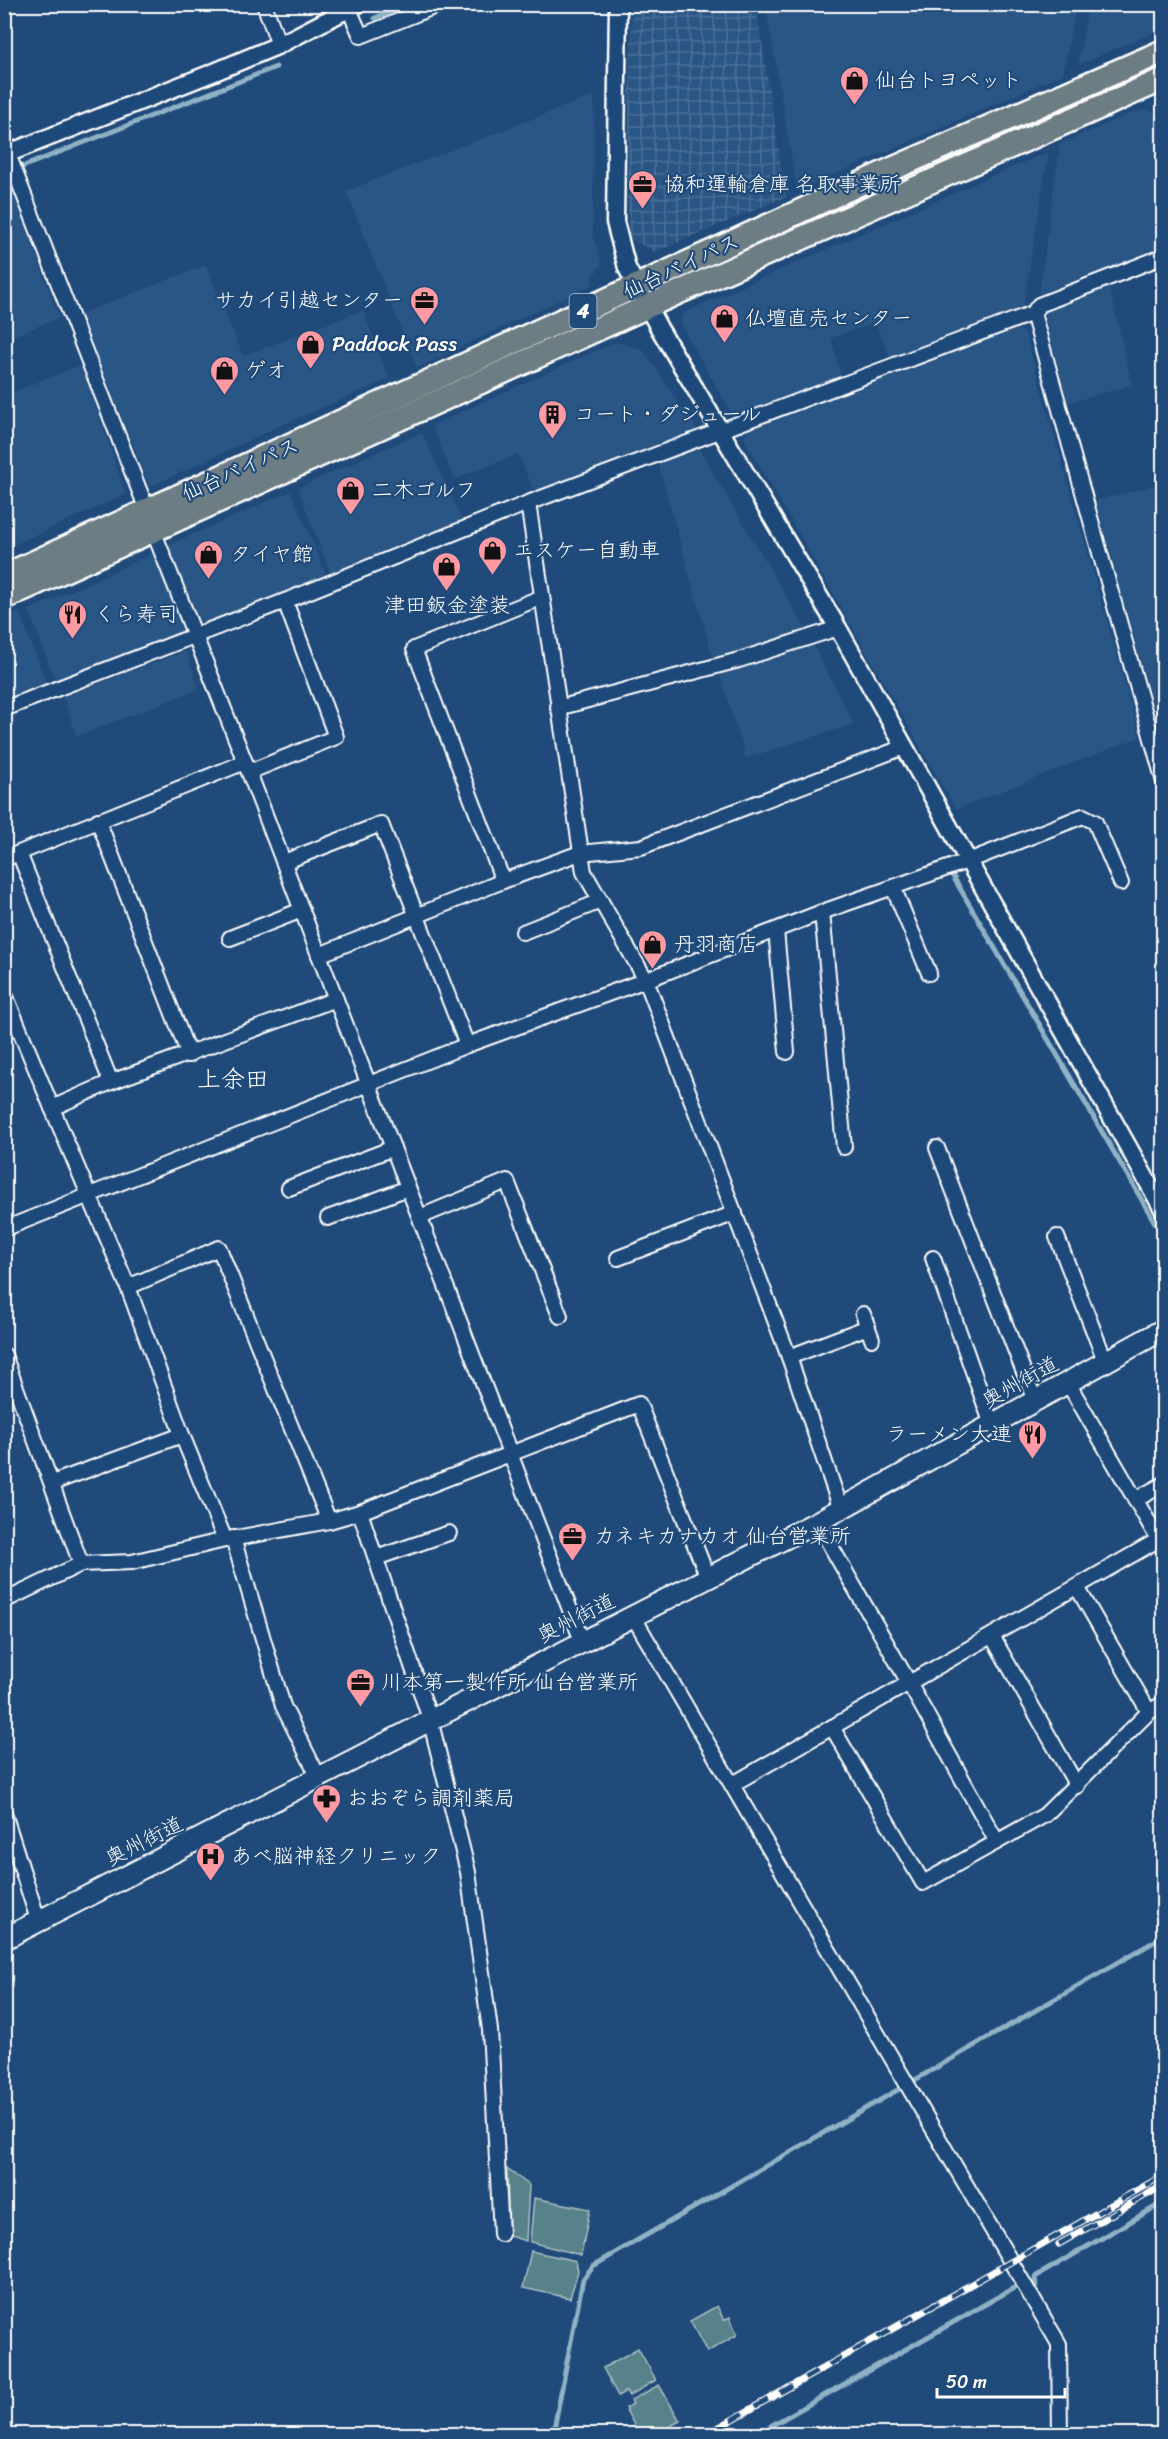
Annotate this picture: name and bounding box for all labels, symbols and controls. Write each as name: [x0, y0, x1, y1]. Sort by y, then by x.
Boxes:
place label: 仙台トヨペット: [875, 61, 1022, 99]
shop icon: 仙台トヨペット: [838, 64, 870, 106]
place label: 協和運輸倉庫 名取事業所: [664, 165, 900, 203]
office icon: 協和運輸倉庫 名取事業所: [627, 168, 659, 210]
street label: 仙台バイパス: [616, 222, 746, 310]
place label: サカイ引越センター: [215, 281, 403, 319]
office icon: サカイ引越センター: [408, 284, 440, 326]
road number: 4: [570, 294, 596, 328]
place label: 仏壇直売センター: [745, 299, 912, 337]
shop icon: 仏壇直売センター: [708, 302, 740, 344]
place label: Paddock Pass: [332, 325, 457, 363]
shop icon: Paddock Pass: [295, 328, 327, 370]
place label: ゲオ: [245, 351, 287, 389]
shop icon: ゲオ: [208, 354, 240, 396]
place label: コート・ダジュール: [574, 395, 762, 433]
building icon: コート・ダジュール: [537, 398, 569, 440]
street label: 仙台バイパス: [175, 426, 305, 512]
place label: 二木ゴルフ: [372, 471, 476, 509]
shop icon: 二木ゴルフ: [335, 474, 367, 516]
place label: エスケー自動車: [513, 531, 660, 569]
shop icon: エスケー自動車: [476, 534, 508, 576]
place label: タイヤ館: [230, 535, 313, 573]
shop icon: タイヤ館: [193, 538, 225, 580]
shop icon: 津田鈑金塗装: [431, 550, 463, 592]
place label: 津田鈑金塗装: [384, 586, 510, 624]
place label: くら寿司: [94, 595, 178, 633]
restaurant icon: くら寿司: [57, 598, 89, 640]
place label: 丹羽商店: [674, 925, 758, 963]
shop icon: 丹羽商店: [637, 928, 669, 970]
district label: 上余田: [197, 1058, 269, 1100]
street label: 奥州街道: [974, 1345, 1066, 1419]
place label: ラーメン大連: [886, 1415, 1012, 1453]
restaurant icon: ラーメン大連: [1017, 1418, 1049, 1460]
place label: カネキカナカオ 仙台営業所: [594, 1517, 851, 1555]
office icon: カネキカナカオ 仙台営業所: [557, 1520, 589, 1562]
street label: 奥州街道: [530, 1582, 622, 1654]
place label: 川本第一製作所 仙台営業所: [381, 1663, 638, 1701]
office icon: 川本第一製作所 仙台営業所: [344, 1666, 376, 1708]
place label: おおぞら調剤薬局: [347, 1779, 515, 1817]
pharmacy icon: おおぞら調剤薬局: [310, 1782, 342, 1824]
street label: 奥州街道: [98, 1805, 190, 1877]
place label: あべ脳神経クリニック: [231, 1837, 441, 1875]
hospital icon: あべ脳神経クリニック: [194, 1840, 226, 1882]
scale bar: [937, 2361, 1064, 2399]
text: 50 m: [946, 2366, 987, 2398]

